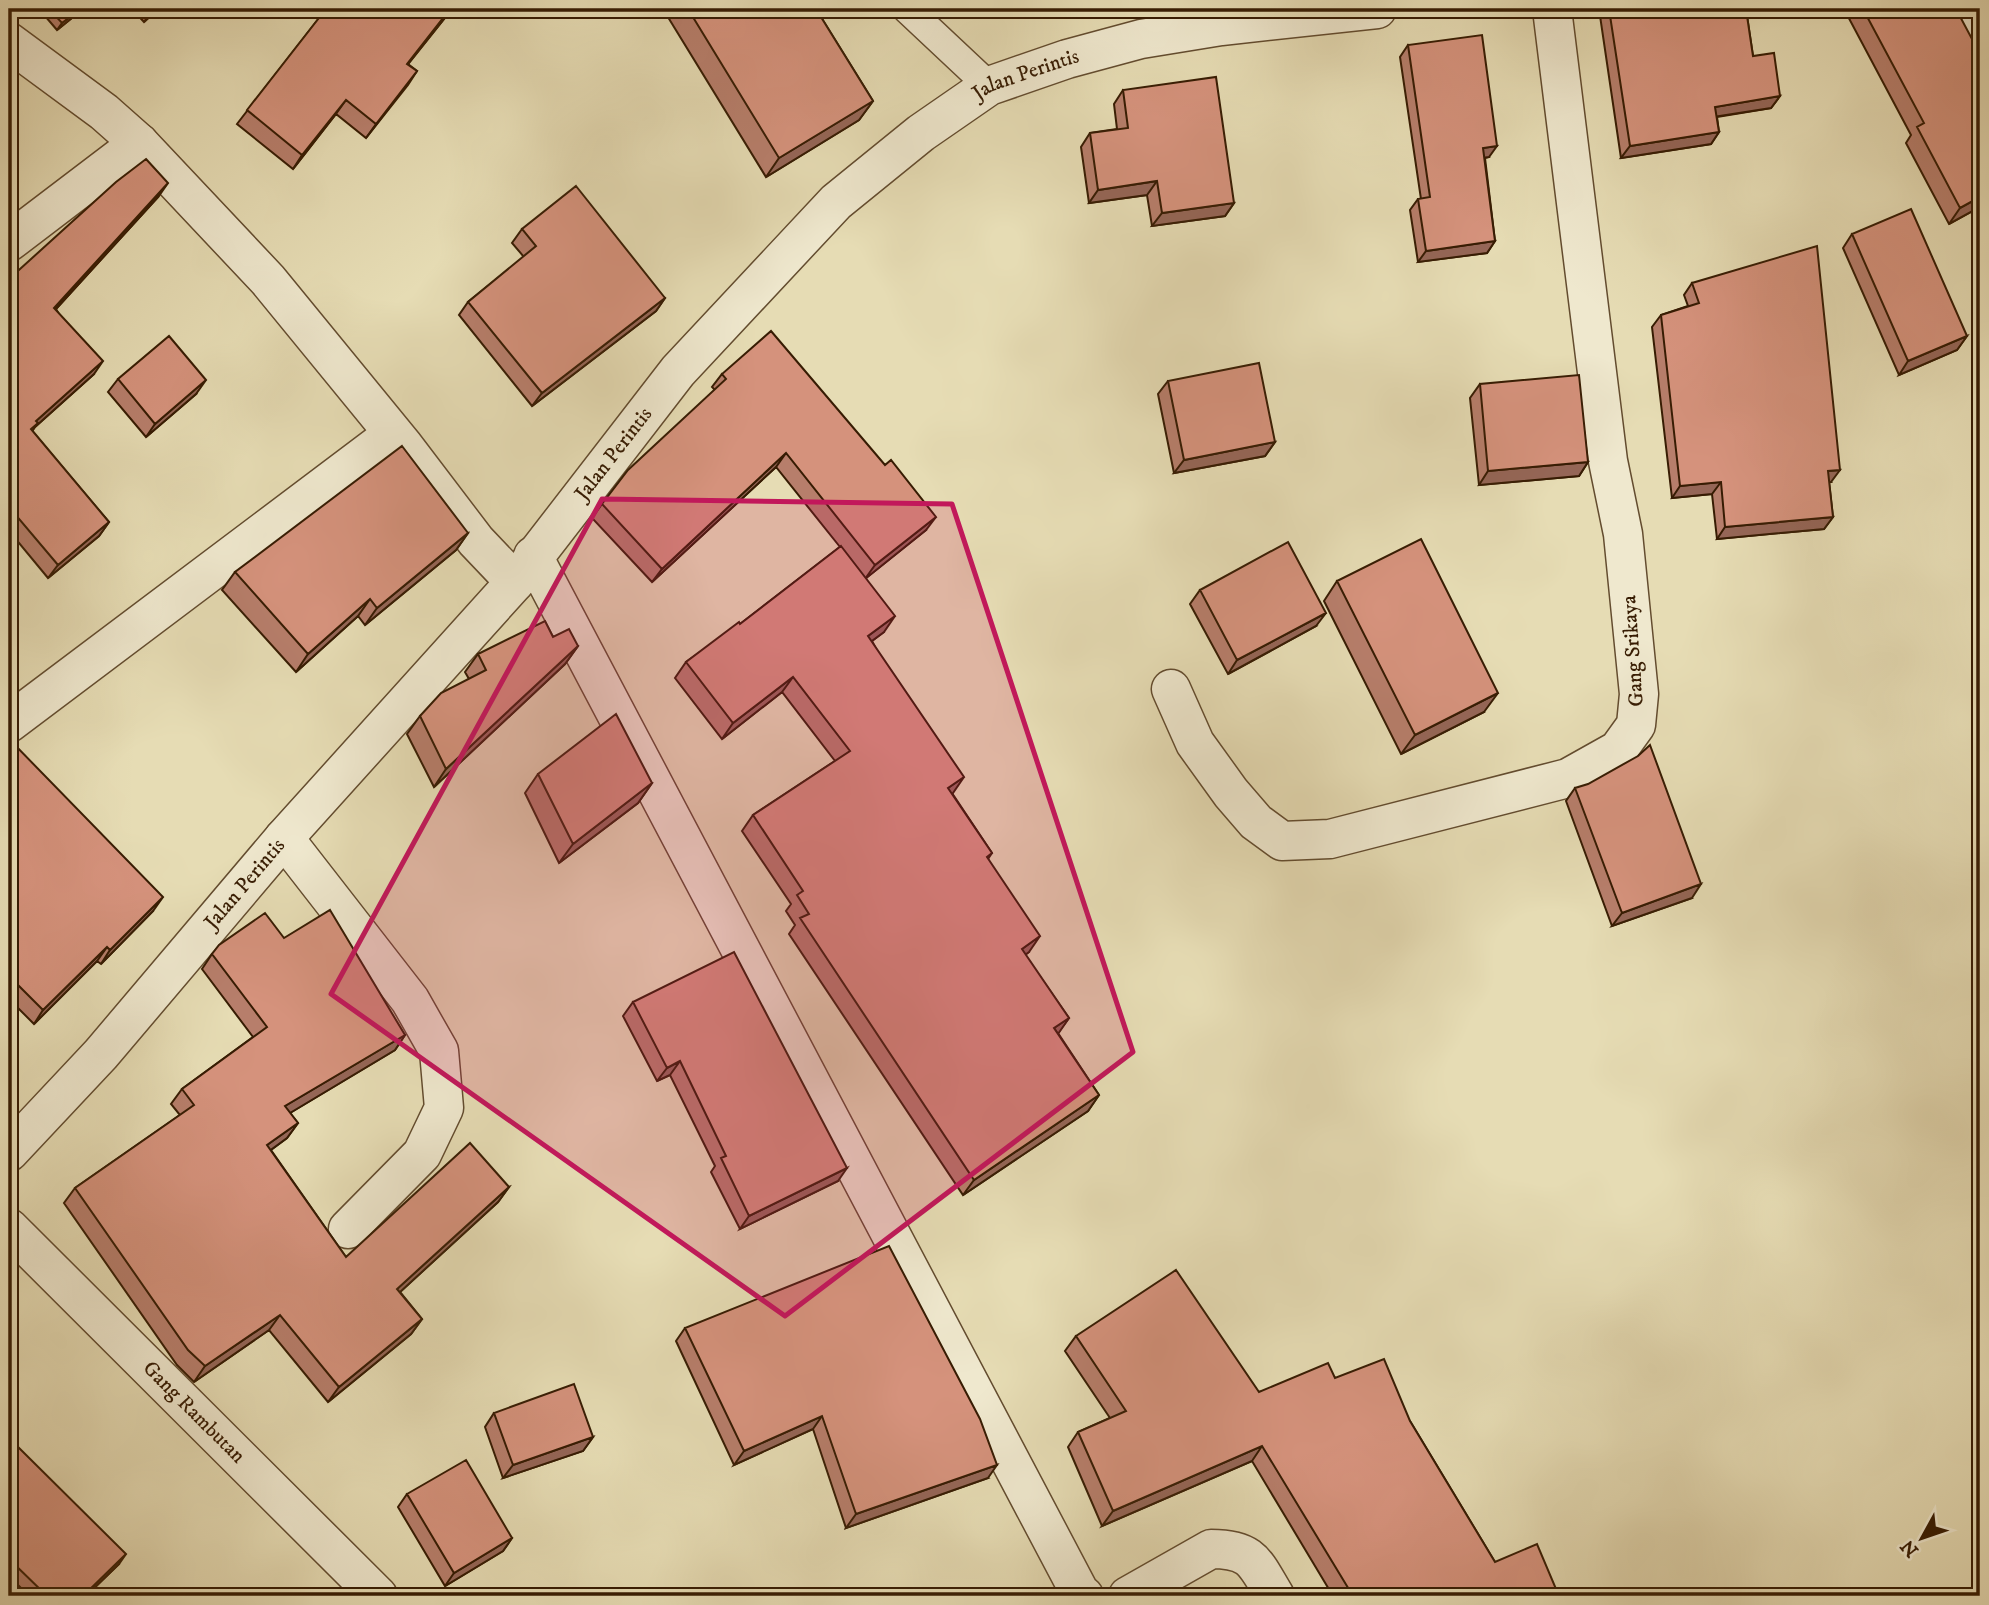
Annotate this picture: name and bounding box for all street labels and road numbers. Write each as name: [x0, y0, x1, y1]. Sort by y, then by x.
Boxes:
street label: Jalan Perintis: [966, 43, 1082, 108]
street label: Jalan Perintis: [568, 402, 658, 508]
street label: Gang Srikaya: [1616, 594, 1650, 708]
street label: Jalan Perintis: [198, 833, 291, 937]
street label: Gang Rambutan: [137, 1356, 251, 1469]

